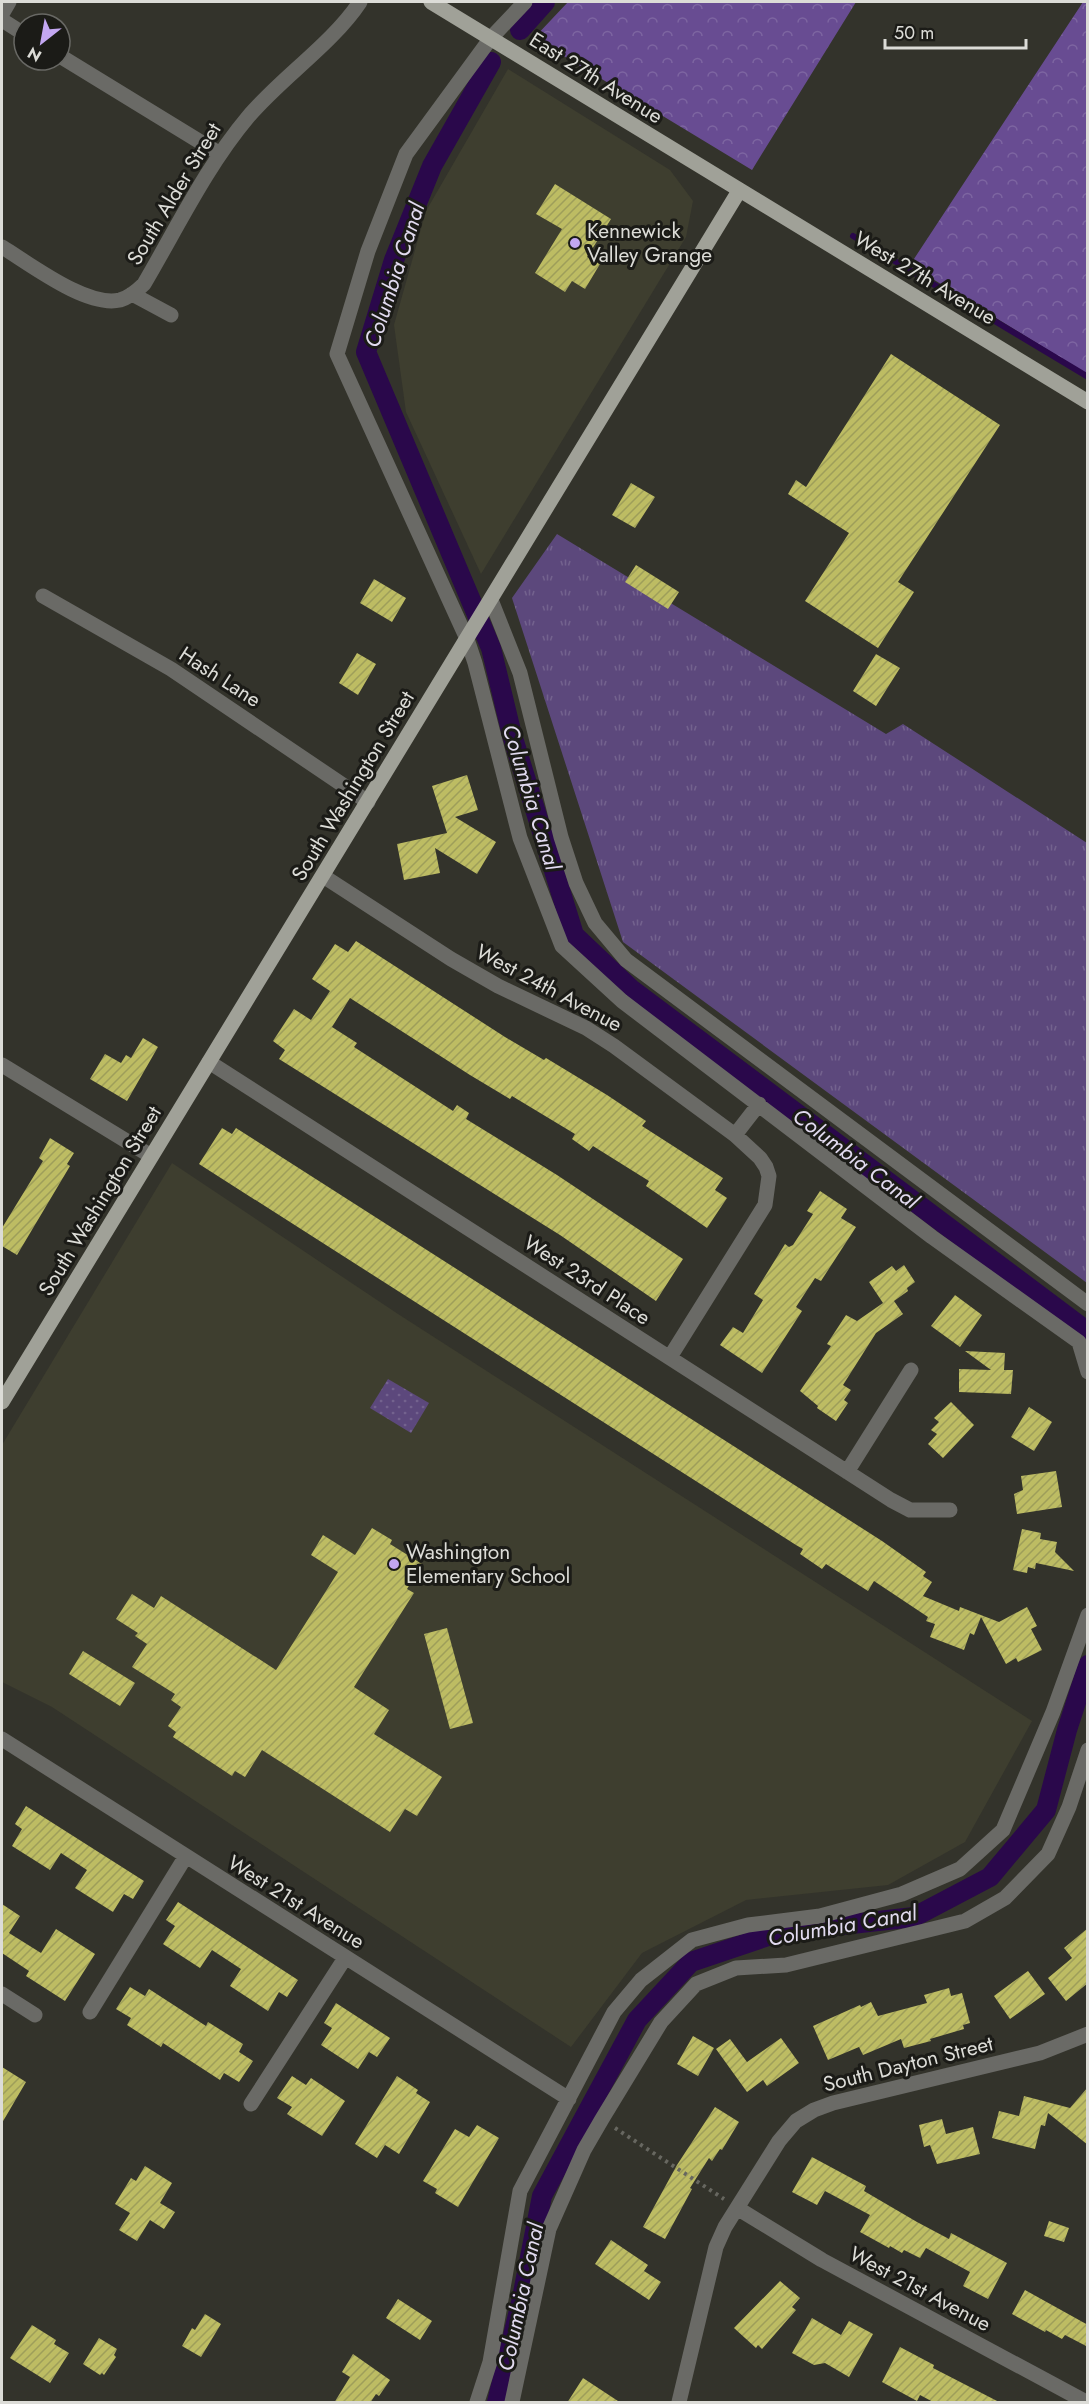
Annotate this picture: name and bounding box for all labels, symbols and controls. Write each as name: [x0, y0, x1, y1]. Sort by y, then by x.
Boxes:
north arrow: [12, 12, 72, 72]
scale bar: [885, 12, 1026, 50]
text: 50 m: [894, 20, 934, 46]
street label: East 27th Avenue: [524, 25, 669, 131]
text: N: [23, 41, 46, 68]
street label: South Alder Street: [120, 117, 228, 271]
water label: Columbia Canal: [356, 197, 433, 352]
place label: Kennewick Valley Grange: [587, 216, 712, 270]
street label: West 27th Avenue: [848, 224, 1002, 332]
marker: Kennewick Valley Grange: [568, 236, 582, 250]
street label: Hash Lane: [173, 639, 267, 715]
street label: South Washington Street: [284, 685, 422, 887]
water label: Columbia Canal: [495, 720, 570, 875]
street label: West 24th Avenue: [471, 937, 628, 1039]
street label: South Washington Street: [31, 1100, 169, 1302]
water label: Columbia Canal: [786, 1100, 927, 1217]
street label: West 23rd Place: [518, 1228, 657, 1332]
place label: Washington Elementary School: [406, 1537, 570, 1591]
marker: Washington Elementary School: [387, 1557, 401, 1571]
street label: West 21st Avenue: [222, 1848, 370, 1956]
water label: Columbia Canal: [765, 1896, 920, 1954]
street label: South Dayton Street: [820, 2028, 996, 2100]
water label: Columbia Canal: [489, 2219, 552, 2374]
street label: West 21st Avenue: [844, 2239, 996, 2339]

